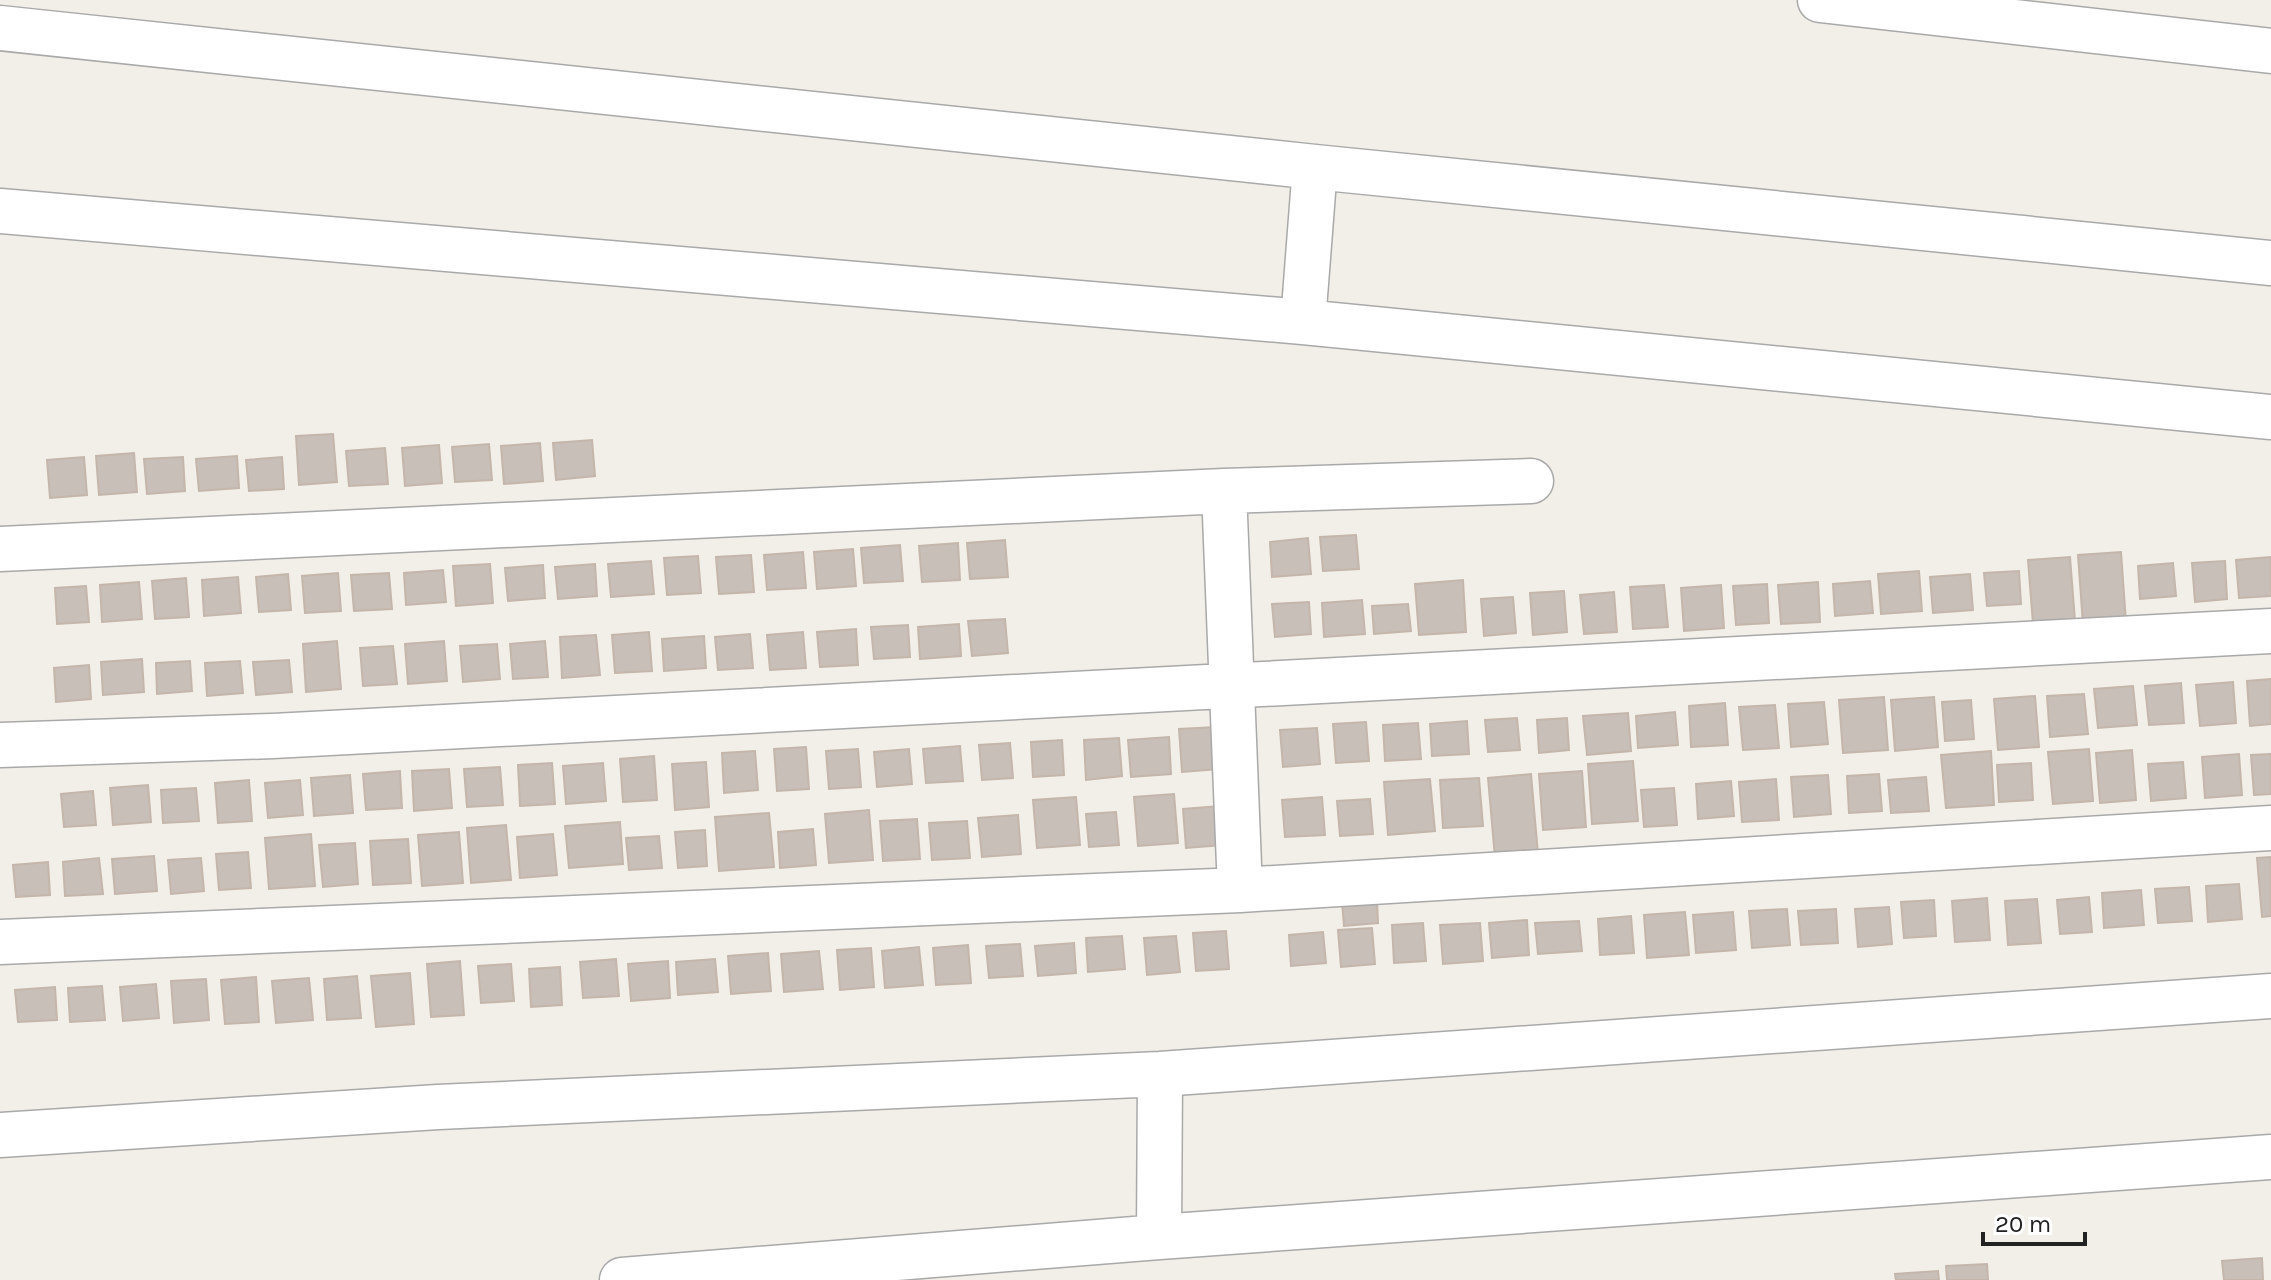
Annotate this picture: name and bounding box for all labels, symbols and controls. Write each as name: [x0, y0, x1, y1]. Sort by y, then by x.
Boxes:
scale bar: [1983, 1196, 2085, 1246]
text: 20 m: [1995, 1210, 2051, 1238]

